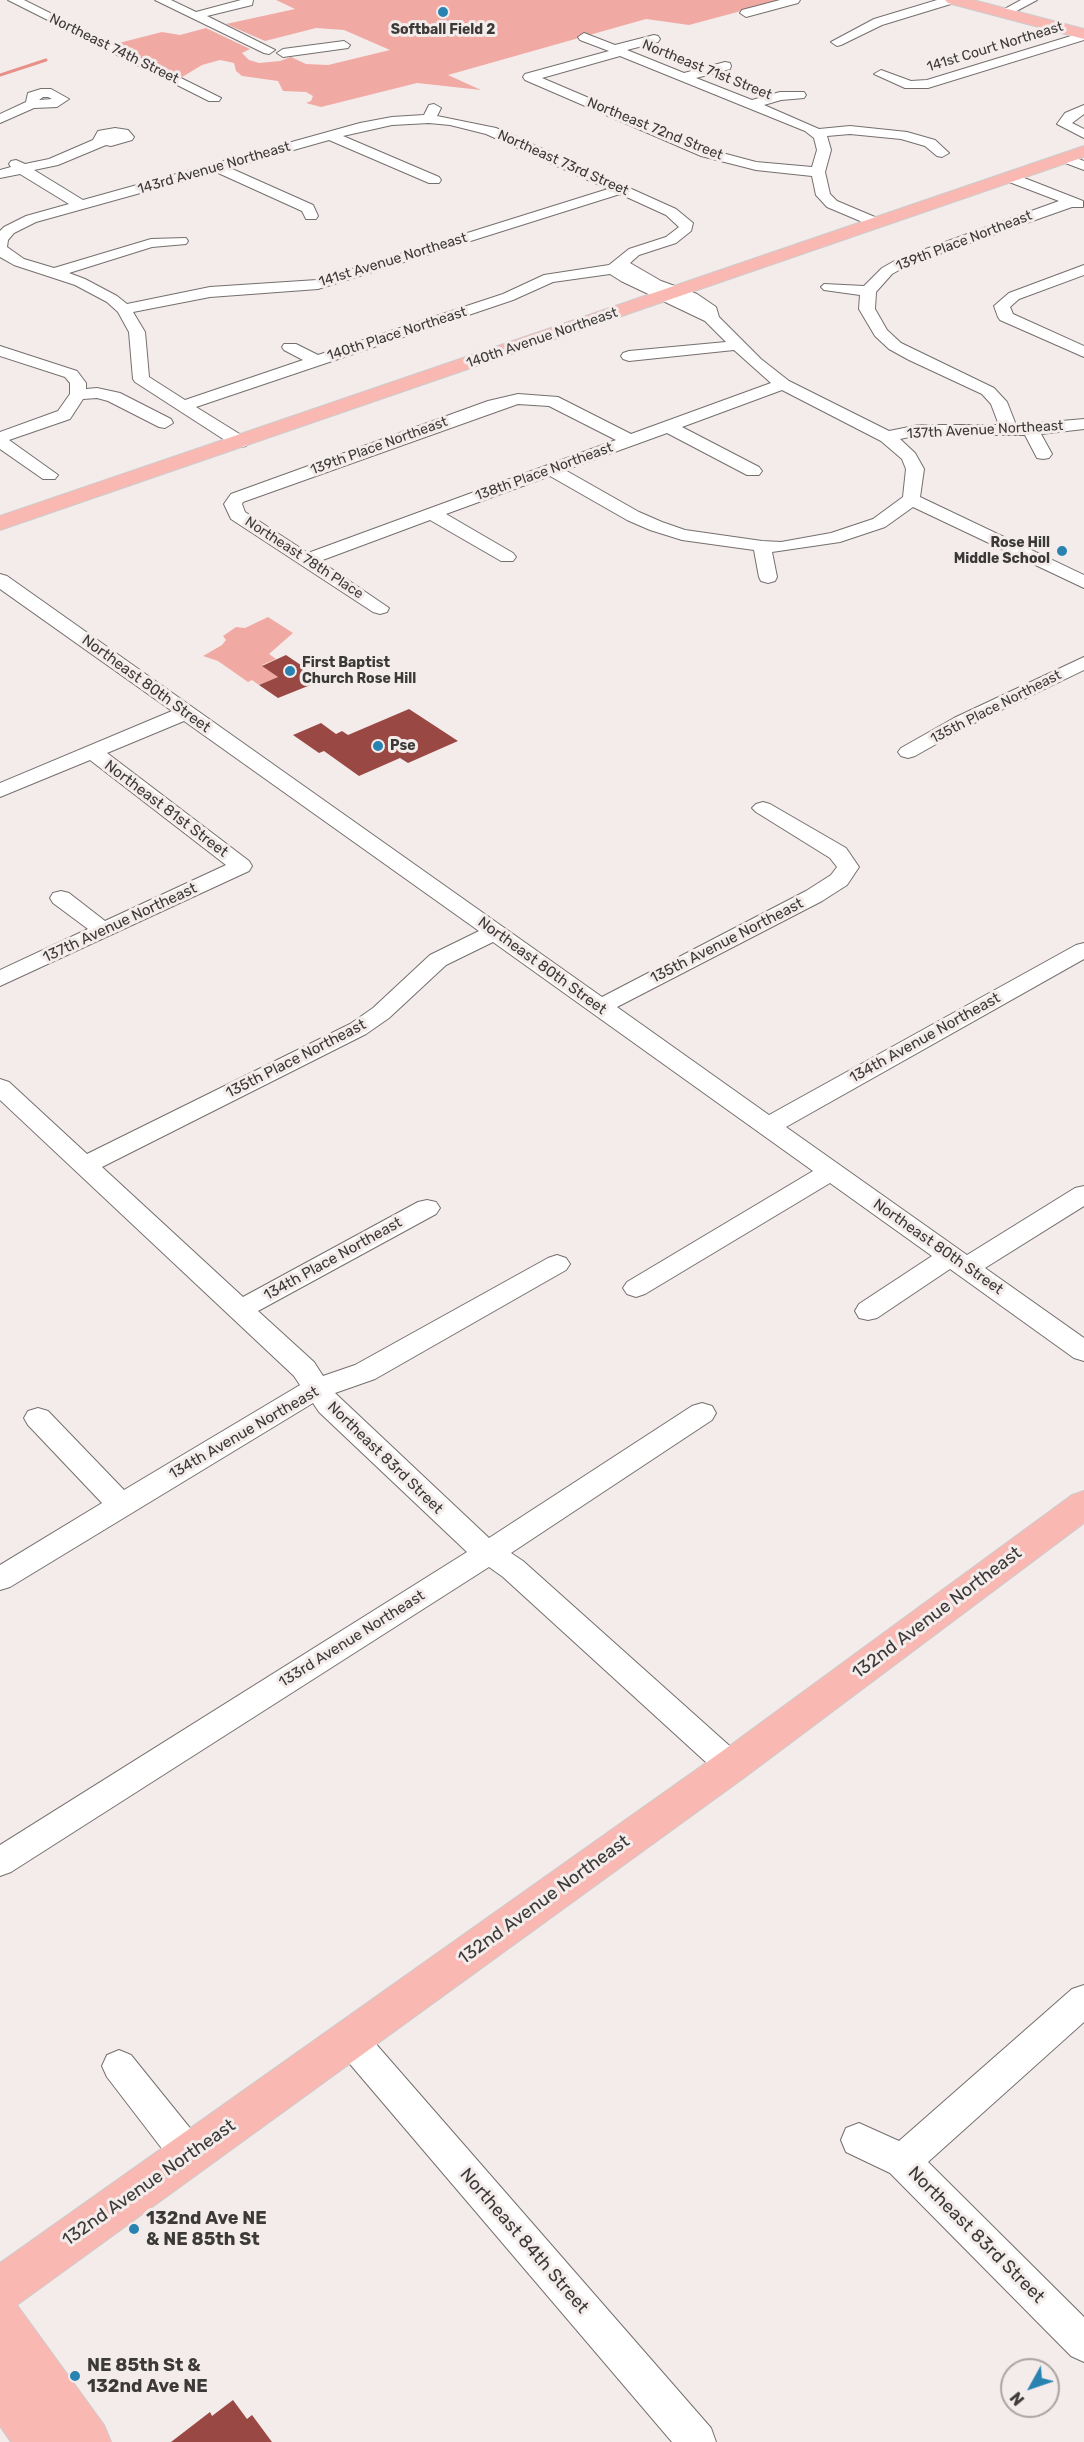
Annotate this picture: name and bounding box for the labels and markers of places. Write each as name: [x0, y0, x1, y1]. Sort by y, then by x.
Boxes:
marker: Softball Field 2: [436, 5, 450, 19]
place label: Softball Field 2: [391, 22, 495, 38]
place label: Rose Hill Middle School: [954, 535, 1050, 568]
marker: Rose Hill Middle School: [1055, 544, 1069, 558]
place label: First Baptist Church Rose Hill: [302, 655, 416, 688]
marker: First Baptist Church Rose Hill: [283, 664, 297, 678]
place label: Pse: [390, 738, 416, 754]
marker: Pse: [371, 739, 385, 753]
place label: 132nd Ave NE & NE 85th St: [146, 2208, 267, 2250]
marker: 132nd Ave NE & NE 85th St: [127, 2222, 141, 2236]
place label: NE 85th St & 132nd Ave NE: [87, 2355, 208, 2398]
marker: NE 85th St & 132nd Ave NE: [68, 2369, 82, 2383]

